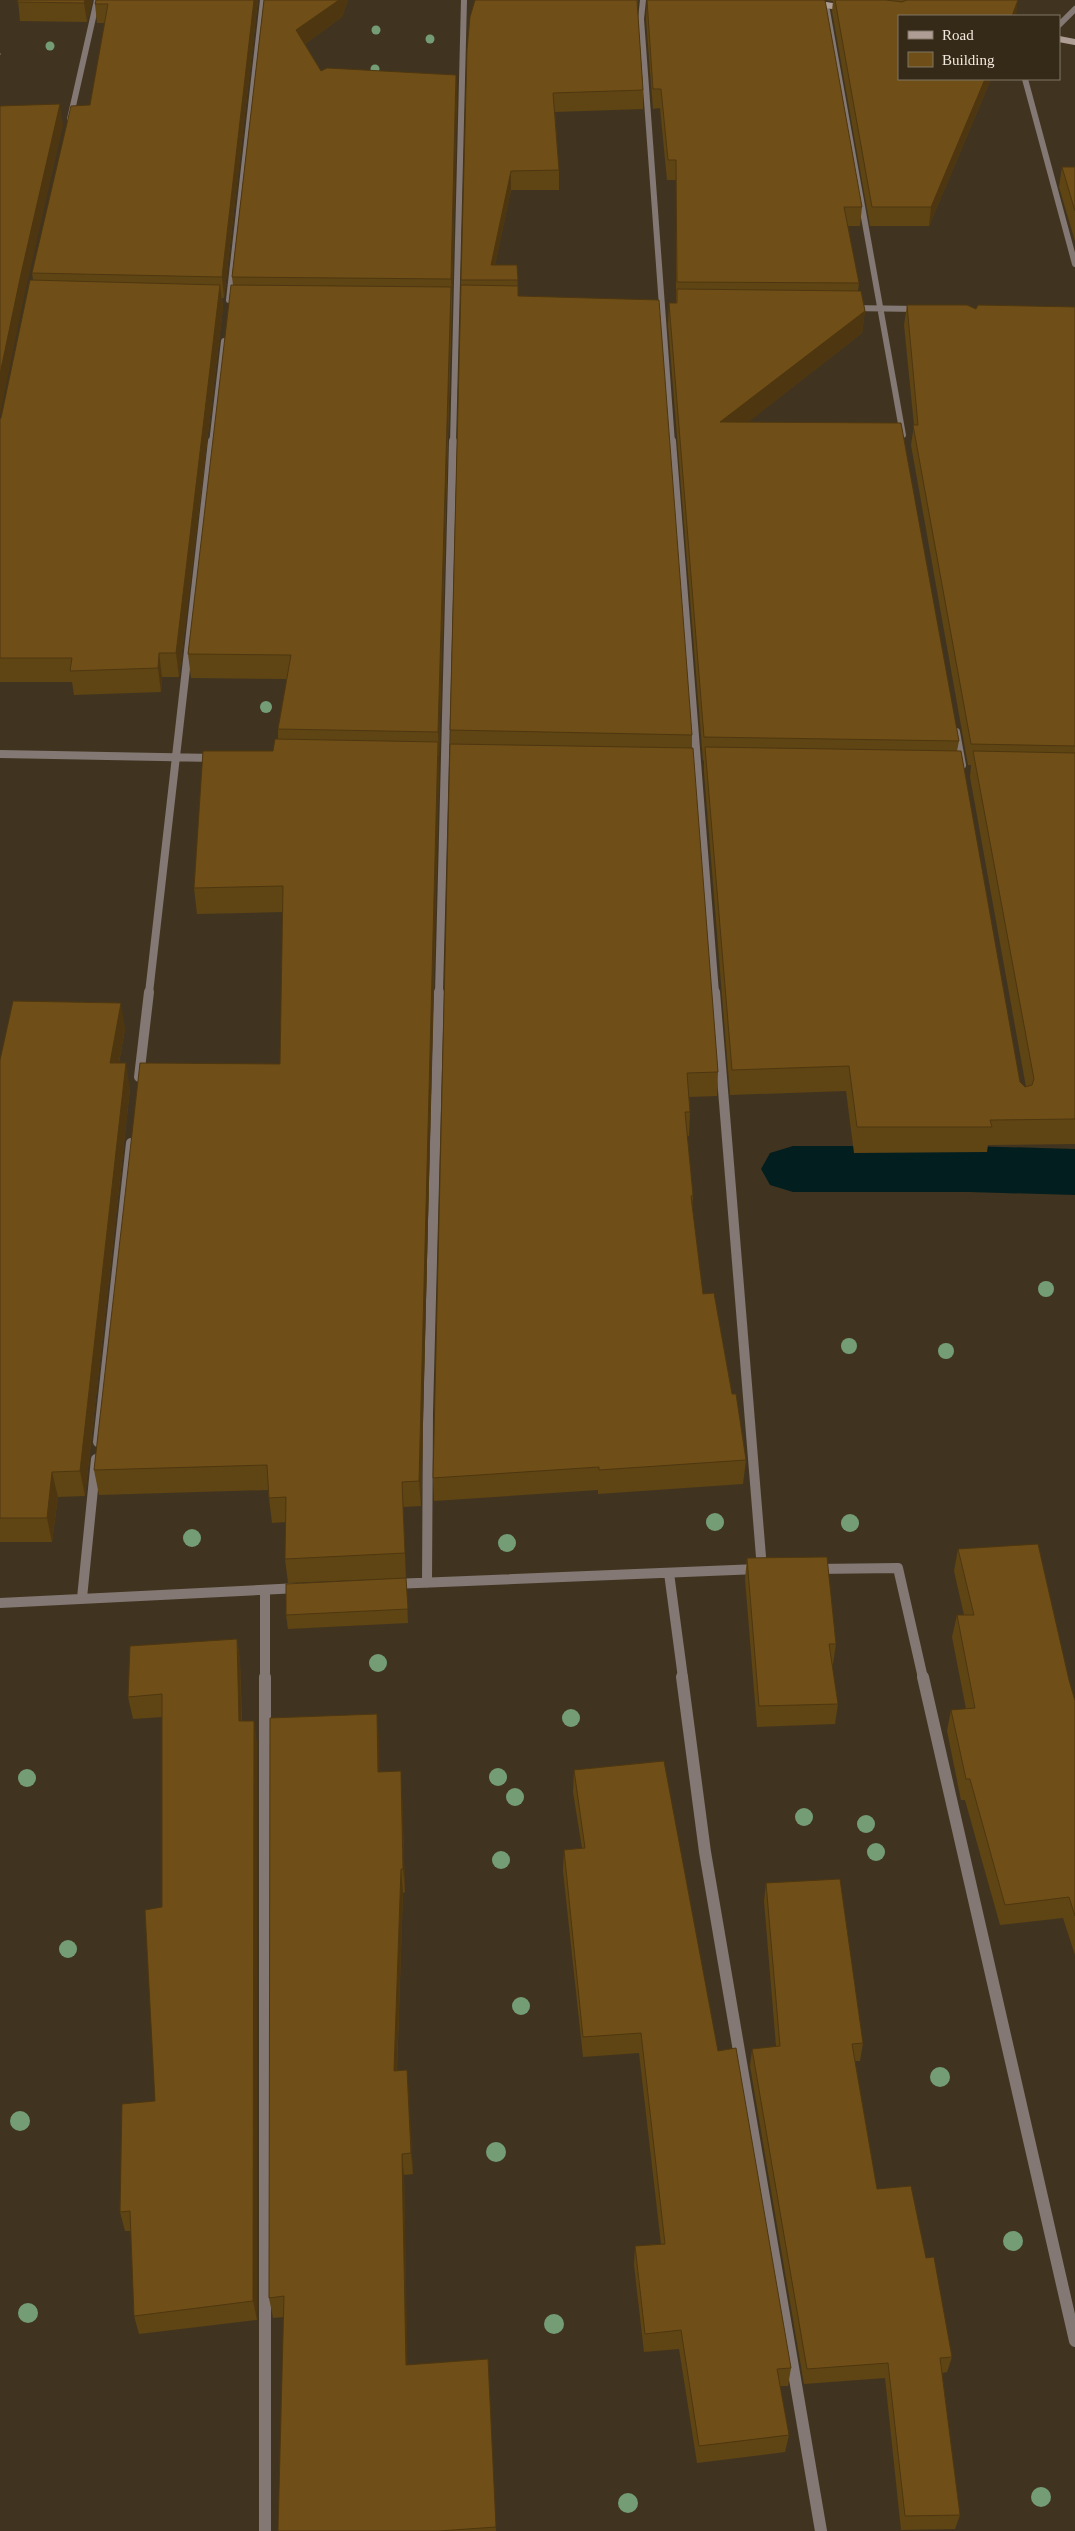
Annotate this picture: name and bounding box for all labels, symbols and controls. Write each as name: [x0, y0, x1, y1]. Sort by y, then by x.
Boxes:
legend: [898, 15, 1060, 80]
text: Road: [942, 27, 974, 43]
text: Building: [942, 52, 995, 68]

